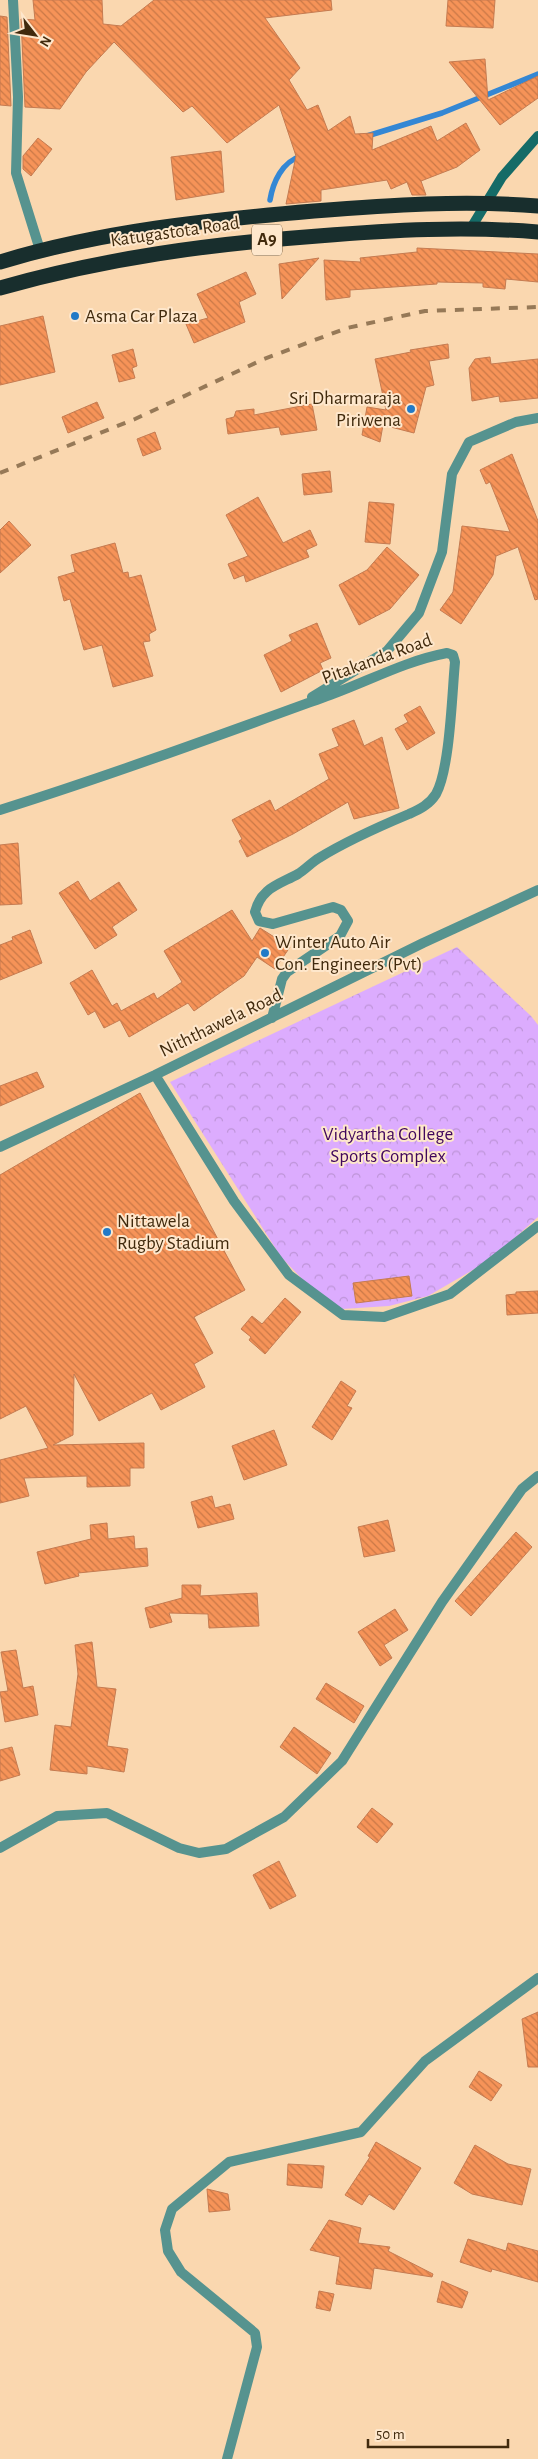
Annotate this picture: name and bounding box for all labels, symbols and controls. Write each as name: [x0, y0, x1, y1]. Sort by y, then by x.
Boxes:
north arrow: [10, 10, 60, 60]
text: N: [37, 33, 54, 49]
street label: Katugastota Road: [109, 213, 241, 250]
road number: A9: [252, 224, 282, 256]
place label: Asma Car Plaza: [85, 307, 198, 326]
marker: Asma Car Plaza: [69, 310, 81, 322]
place label: Sri Dharmaraja Piriwena: [289, 389, 401, 430]
marker: Sri Dharmaraja Piriwena: [405, 403, 417, 415]
street label: Pitakanda Road: [319, 630, 435, 688]
place label: Winter Auto Air Con. Engineers (Pvt): [275, 933, 422, 974]
marker: Winter Auto Air Con. Engineers (Pvt): [259, 947, 271, 959]
street label: Niththawela Road: [157, 985, 285, 1061]
park label: Vidyartha College Sports Complex: [323, 1125, 453, 1166]
place label: Nittawela Rugby Stadium: [117, 1212, 230, 1253]
marker: Nittawela Rugby Stadium: [101, 1226, 113, 1238]
scale bar: [368, 2416, 508, 2448]
text: 50 m: [376, 2427, 405, 2442]

